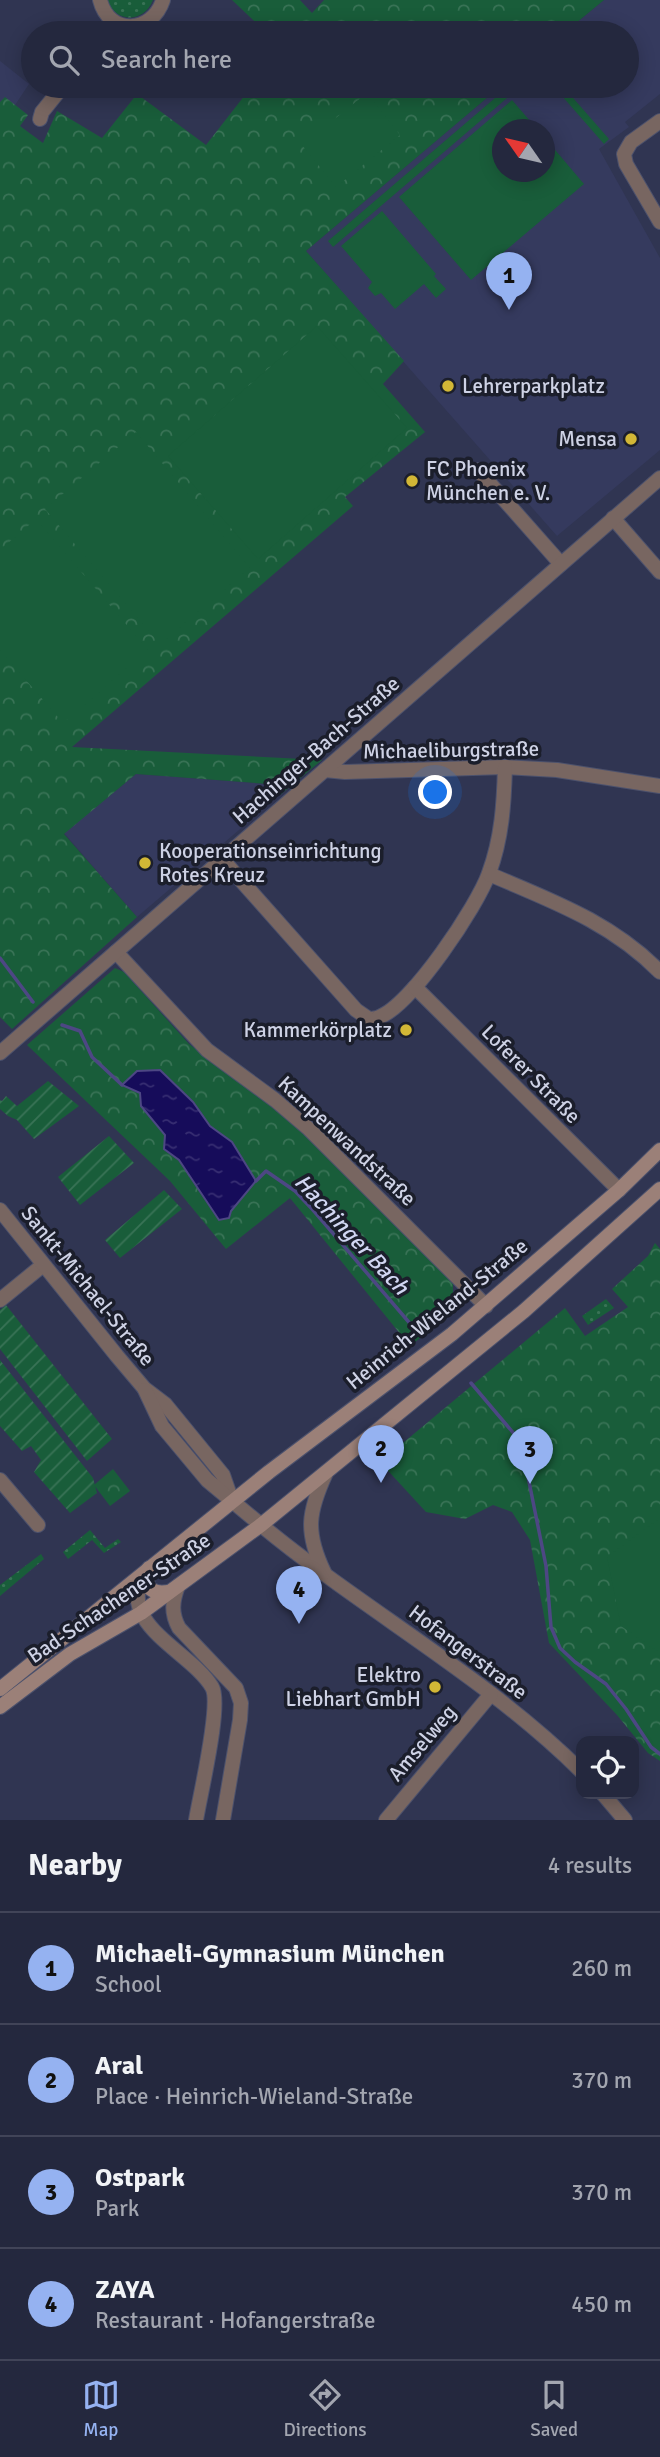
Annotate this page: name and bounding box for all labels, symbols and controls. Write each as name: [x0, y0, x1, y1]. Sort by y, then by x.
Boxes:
search box: [21, 21, 639, 98]
icon: search: [45, 41, 83, 79]
text: Search here: [101, 44, 232, 76]
north arrow: [492, 119, 555, 182]
pin: 1: [486, 252, 532, 310]
place label: Lehrerparkplatz: [462, 373, 605, 399]
marker: Lehrerparkplatz: [440, 378, 456, 394]
place label: Mensa: [558, 426, 617, 452]
marker: Mensa: [623, 431, 639, 447]
place label: FC Phoenix München e. V.: [426, 456, 550, 506]
marker: FC Phoenix München e. V.: [404, 473, 420, 489]
street label: Hachinger-Bach-Straße: [227, 670, 405, 830]
street label: Michaeliburgstraße: [363, 735, 539, 765]
your location: [418, 775, 452, 809]
place label: Kooperationseinrichtung Rotes Kreuz: [159, 838, 382, 888]
marker: Kooperationseinrichtung Rotes Kreuz: [137, 855, 153, 871]
place label: Kammerkörplatz: [244, 1017, 392, 1043]
street label: Loferer Straße: [476, 1019, 586, 1129]
marker: Kammerkörplatz: [398, 1022, 414, 1038]
street label: Kampenwandstraße: [273, 1070, 421, 1212]
water label: Hachinger Bach: [288, 1168, 416, 1302]
street label: Sankt-Michael-Straße: [16, 1201, 160, 1371]
street label: Heinrich-Wieland-Straße: [341, 1233, 533, 1395]
pin: 2: [358, 1425, 404, 1483]
pin: 3: [507, 1426, 553, 1484]
street label: Bad-Schachener-Straße: [23, 1527, 215, 1669]
pin: 4: [276, 1566, 322, 1624]
street label: Hofangerstraße: [404, 1599, 532, 1705]
place label: Elektro Liebhart GmbH: [285, 1662, 421, 1712]
marker: Elektro Liebhart GmbH: [427, 1679, 443, 1695]
street label: Amselweg: [383, 1699, 461, 1787]
map controls: [576, 1736, 639, 1799]
button: locate: [576, 1736, 639, 1799]
text: Nearby: [28, 1847, 122, 1884]
text: 4 results: [548, 1851, 632, 1880]
text: Michaeli-Gymnasium München: [95, 1938, 445, 1970]
text: 1: [45, 1954, 57, 1983]
text: 260 m: [571, 1954, 632, 1983]
text: School: [95, 1970, 162, 1999]
text: Aral: [95, 2050, 143, 2082]
text: 2: [45, 2066, 57, 2095]
text: 370 m: [571, 2066, 632, 2095]
text: Place · Heinrich-Wieland-Straße: [95, 2082, 413, 2111]
text: Ostpark: [95, 2162, 185, 2194]
text: 3: [45, 2178, 57, 2207]
text: 370 m: [571, 2178, 632, 2207]
text: Park: [95, 2194, 139, 2223]
text: ZAYA: [95, 2274, 155, 2306]
text: 4: [45, 2290, 57, 2319]
text: 450 m: [571, 2290, 632, 2319]
text: Restaurant · Hofangerstraße: [95, 2306, 375, 2335]
tab: Map: [82, 2376, 120, 2442]
tab: Directions: [284, 2376, 367, 2442]
tab: Saved: [530, 2376, 578, 2442]

